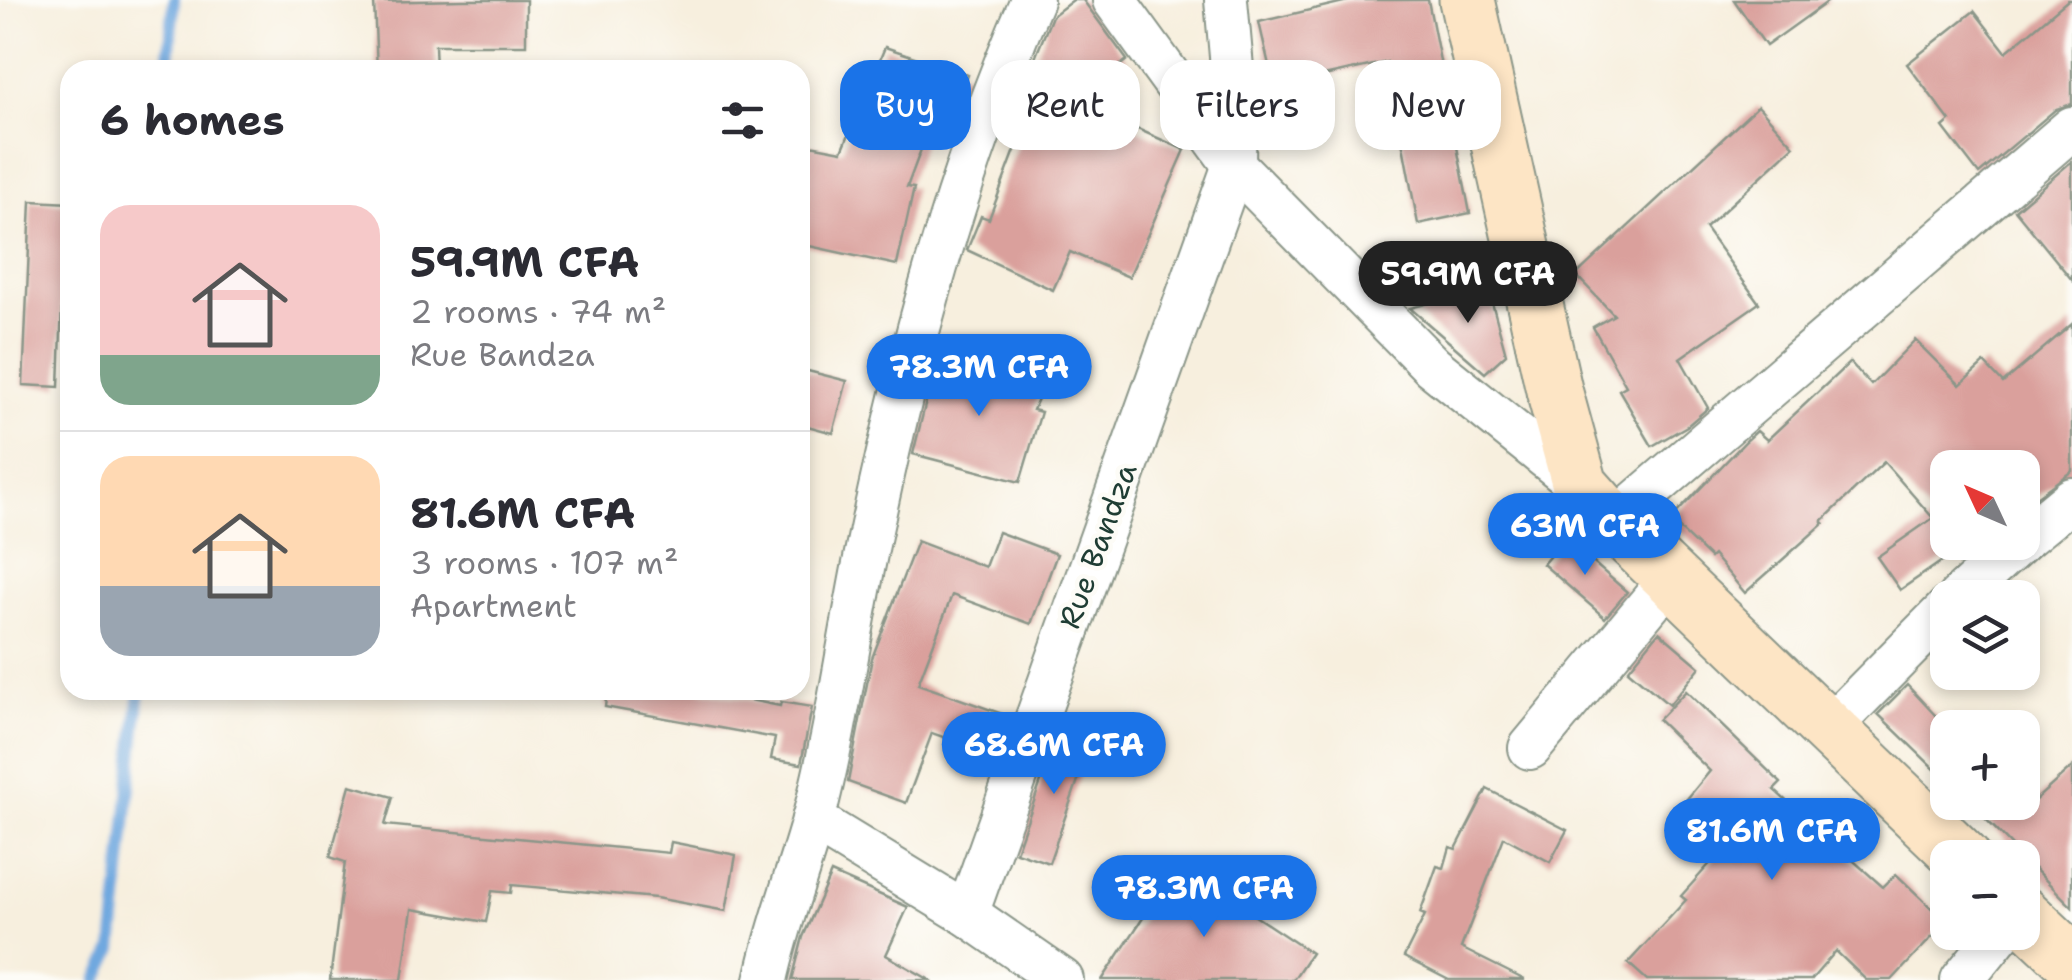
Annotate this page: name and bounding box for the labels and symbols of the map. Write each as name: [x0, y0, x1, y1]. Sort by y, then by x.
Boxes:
pin: 59.9M CFA: [1354, 241, 1582, 326]
pin: 78.3M CFA: [865, 334, 1093, 419]
north arrow: [1930, 450, 2040, 560]
street label: Rue Bandza: [1049, 457, 1147, 634]
pin: 63M CFA: [1493, 493, 1677, 578]
pin: 68.6M CFA: [940, 712, 1168, 797]
pin: 81.6M CFA: [1658, 798, 1886, 883]
pin: 78.3M CFA: [1090, 855, 1318, 940]

